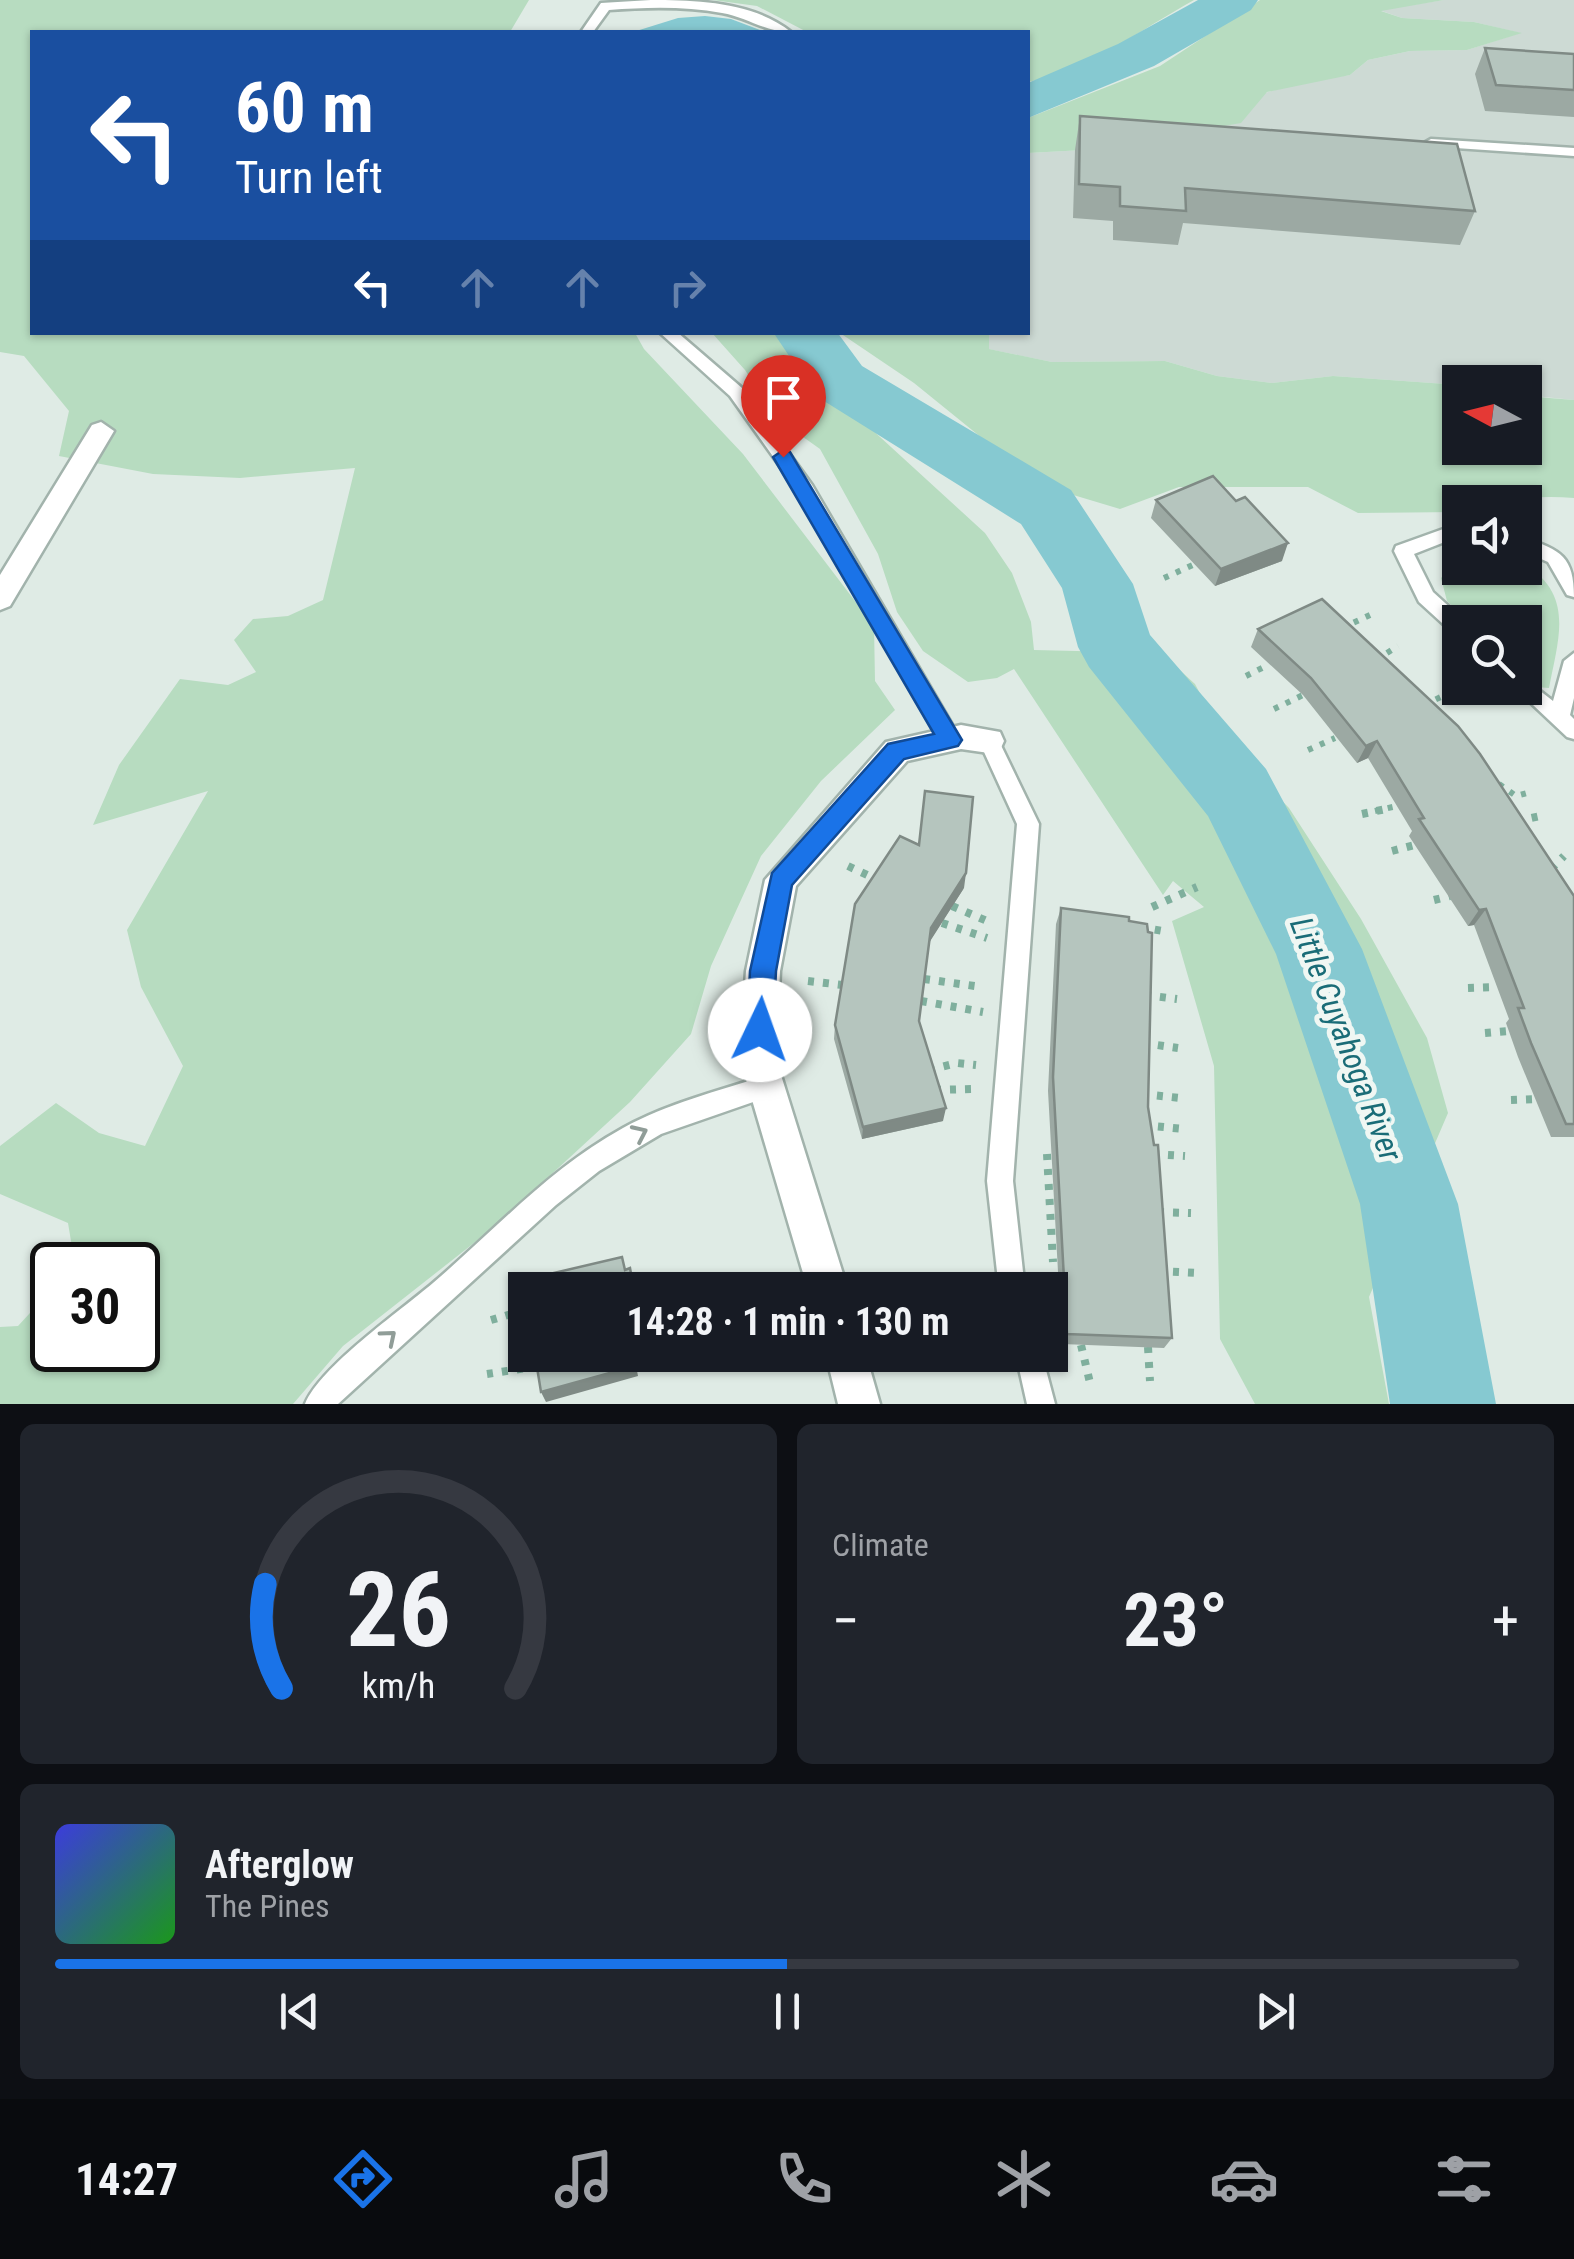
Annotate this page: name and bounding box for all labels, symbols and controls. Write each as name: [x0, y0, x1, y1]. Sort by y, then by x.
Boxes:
text: 60 m: [235, 67, 374, 149]
icon: left: [70, 70, 200, 200]
text: Turn left: [235, 151, 383, 204]
icon: left: [345, 260, 400, 315]
icon: ahead: [450, 260, 505, 315]
icon: ahead: [555, 260, 610, 315]
icon: right: [660, 260, 715, 315]
pin: [741, 355, 826, 458]
north arrow: [1442, 365, 1542, 465]
map controls: [1442, 365, 1542, 705]
icon: arrive: [756, 370, 811, 425]
button: sound: [1442, 485, 1542, 585]
button: search: [1442, 605, 1542, 705]
water label: Little Cuyahoga River: [1282, 912, 1411, 1168]
position arrow: [708, 978, 812, 1082]
one-way arrow: [630, 1125, 648, 1145]
speed limit sign: 30: [30, 1242, 160, 1372]
text: 14:28 · 1 min · 130 m: [627, 1300, 949, 1344]
one-way arrow: [378, 1331, 396, 1349]
text: Climate: [832, 1526, 929, 1564]
text: 26: [346, 1550, 451, 1671]
text: 23°: [1123, 1576, 1228, 1664]
text: −: [832, 1589, 860, 1653]
text: +: [1492, 1589, 1519, 1653]
text: km/h: [362, 1665, 435, 1707]
text: Afterglow: [205, 1843, 354, 1887]
text: The Pines: [205, 1887, 330, 1925]
icon: previous: [272, 1984, 327, 2039]
icon: pause: [760, 1984, 815, 2039]
icon: next: [1248, 1984, 1303, 2039]
icon: directions: [328, 2144, 398, 2214]
icon: music: [549, 2144, 619, 2214]
icon: phone: [769, 2144, 839, 2214]
icon: climate: [989, 2144, 1059, 2214]
icon: car: [1209, 2144, 1279, 2214]
icon: filters: [1429, 2144, 1499, 2214]
text: 14:27: [75, 2153, 178, 2206]

